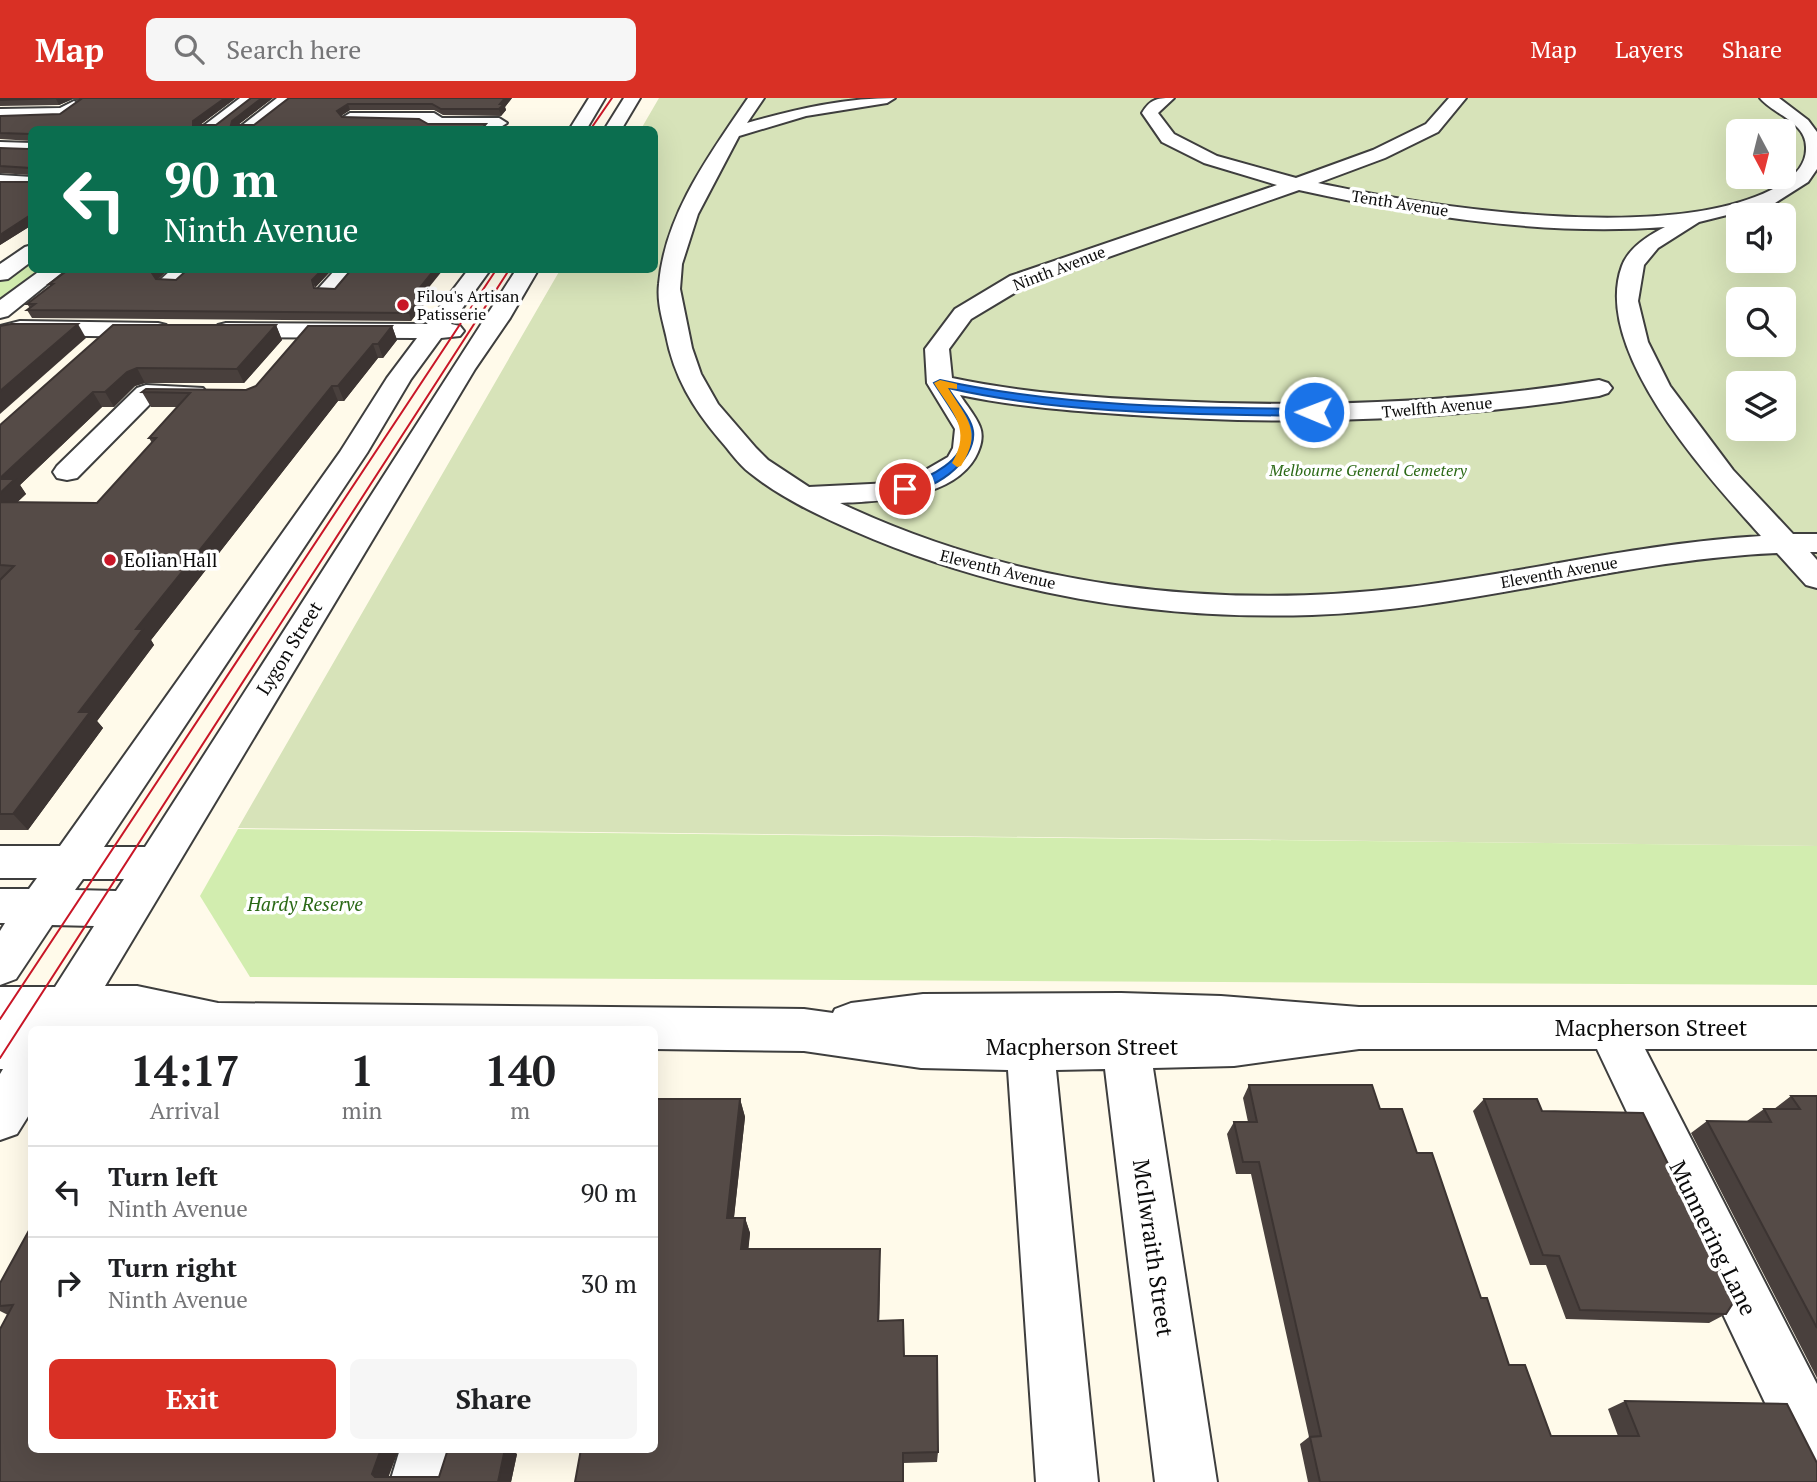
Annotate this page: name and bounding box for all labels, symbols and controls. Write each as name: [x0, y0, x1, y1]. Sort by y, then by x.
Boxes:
search box: [146, 18, 636, 81]
text: Map: [35, 28, 104, 71]
icon: search: [170, 30, 208, 68]
text: Search here: [226, 32, 361, 66]
text: Map: [1530, 33, 1577, 65]
text: Layers: [1615, 33, 1684, 65]
text: Share: [1722, 33, 1782, 65]
north arrow: [1726, 119, 1796, 189]
map controls: [1726, 119, 1796, 441]
text: 90 m: [164, 146, 278, 211]
icon: left: [49, 154, 140, 245]
street label: Tenth Avenue: [1350, 184, 1450, 222]
button: sound: [1726, 203, 1796, 273]
text: Ninth Avenue: [164, 209, 359, 251]
street label: Ninth Avenue: [1010, 240, 1108, 296]
place label: Filou's Artisan Patisserie: [417, 285, 520, 325]
button: search: [1726, 287, 1796, 357]
marker: Filou's Artisan Patisserie: [395, 297, 411, 313]
button: layers: [1726, 371, 1796, 441]
position arrow: [1277, 375, 1351, 449]
street label: Twelfth Avenue: [1381, 391, 1493, 423]
pin: [875, 459, 935, 519]
park label: Melbourne General Cemetery: [1268, 459, 1467, 481]
icon: arrive: [886, 470, 924, 508]
street label: Eleventh Avenue: [938, 544, 1058, 594]
place label: Eolian Hall: [124, 547, 217, 572]
street label: Eleventh Avenue: [1499, 551, 1619, 593]
marker: Eolian Hall: [102, 552, 118, 568]
street label: Lygon Street: [250, 596, 327, 699]
park label: Hardy Reserve: [246, 891, 363, 916]
street label: Macpherson Street: [1555, 1012, 1748, 1043]
street label: Macpherson Street: [986, 1031, 1179, 1062]
text: 14:17: [130, 1042, 240, 1098]
text: 1: [350, 1042, 374, 1098]
text: 140: [485, 1042, 556, 1098]
text: Arrival: [150, 1095, 220, 1126]
text: min: [342, 1095, 382, 1126]
text: m: [510, 1095, 530, 1126]
street label: Munnering Lane: [1663, 1155, 1764, 1320]
street label: McIlwraith Street: [1126, 1157, 1181, 1339]
text: Turn left: [108, 1159, 218, 1193]
icon: left: [49, 1173, 87, 1211]
text: 90 m: [581, 1175, 637, 1209]
text: Ninth Avenue: [108, 1193, 248, 1224]
text: Turn right: [108, 1250, 237, 1284]
icon: right: [49, 1264, 87, 1302]
text: 30 m: [581, 1266, 637, 1300]
text: Ninth Avenue: [108, 1284, 248, 1315]
button: Exit: [49, 1359, 336, 1439]
button: Share: [350, 1359, 637, 1439]

